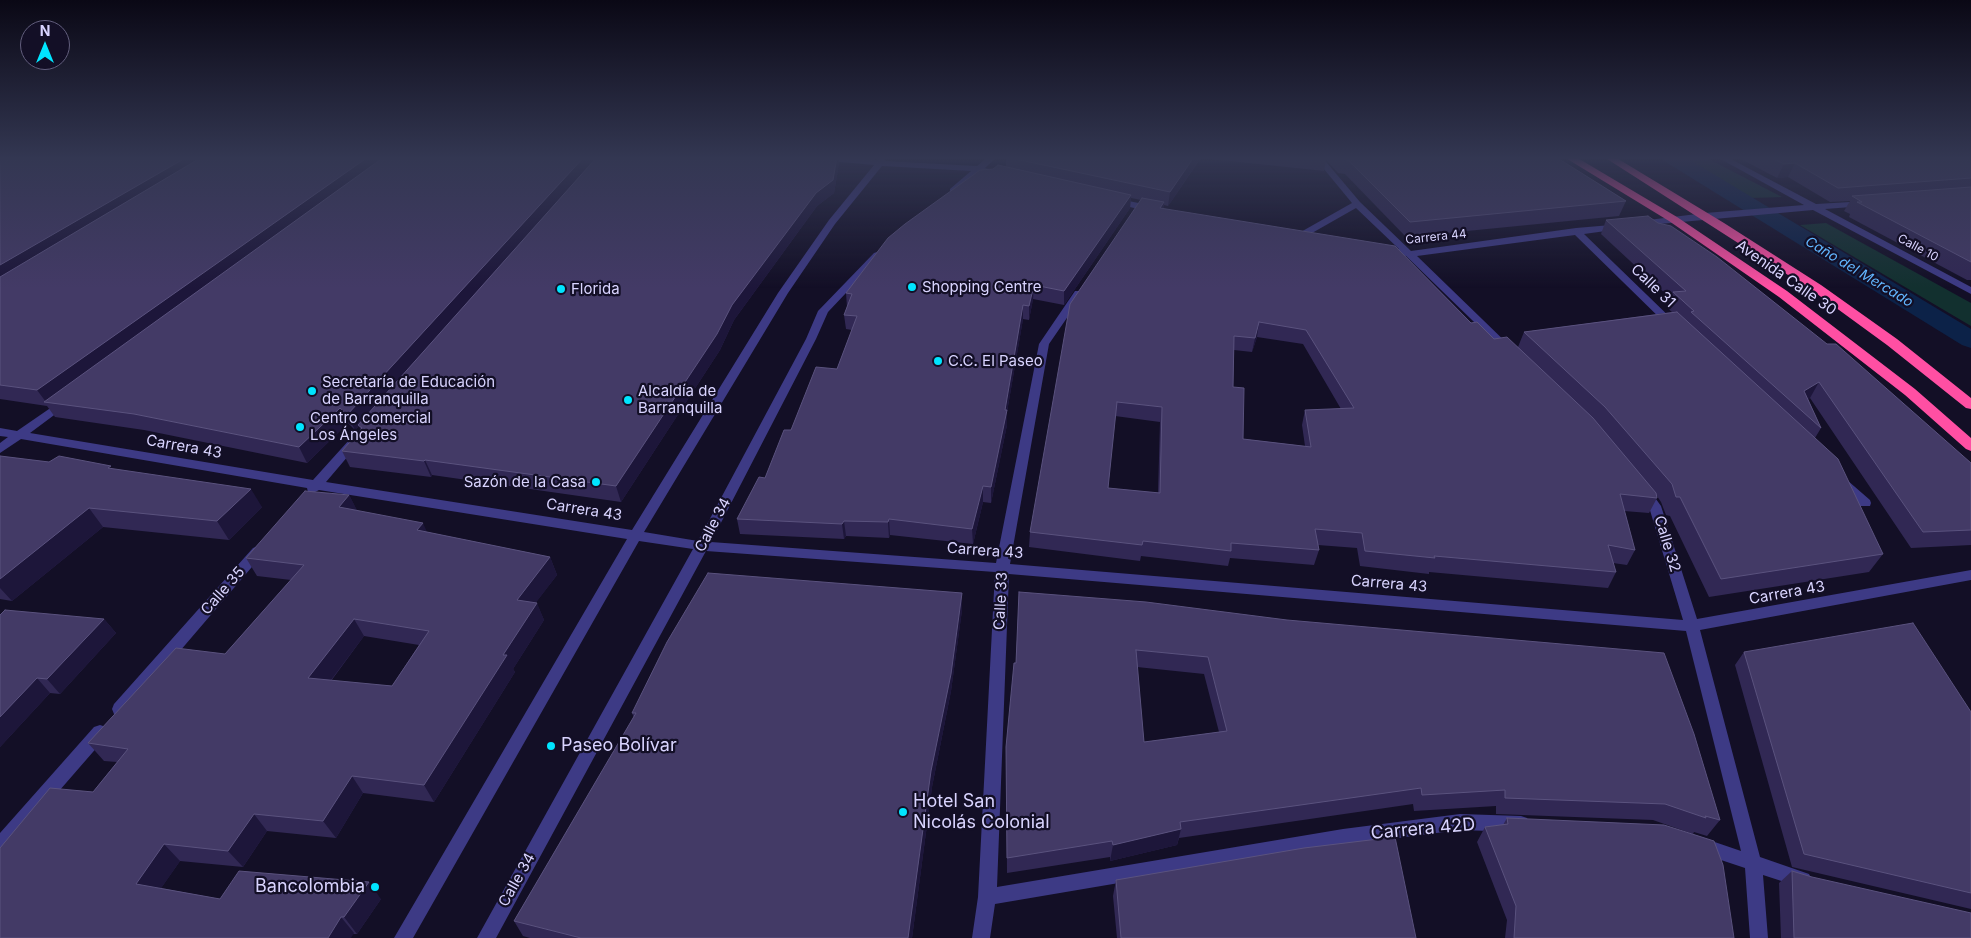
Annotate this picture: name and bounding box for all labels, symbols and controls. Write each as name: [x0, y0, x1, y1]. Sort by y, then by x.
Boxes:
north arrow: [20, 20, 70, 70]
text: N: [40, 22, 50, 39]
street label: Carrera 44: [1405, 227, 1467, 247]
street label: Calle 10: [1895, 231, 1941, 265]
water label: Caño del Mercado: [1802, 233, 1916, 311]
street label: Avenida Calle 30: [1732, 237, 1840, 319]
street label: Calle 31: [1627, 260, 1679, 312]
place label: Shopping Centre: [922, 278, 1041, 296]
place label: Florida: [571, 280, 620, 298]
marker: Shopping Centre: [906, 281, 918, 293]
marker: Florida: [555, 283, 567, 295]
place label: C.C. El Paseo: [948, 352, 1043, 370]
marker: C.C. El Paseo: [932, 355, 944, 367]
place label: Secretaría de Educación de Barranquilla: [322, 373, 495, 408]
place label: Alcaldía de Barranquilla: [638, 382, 722, 417]
marker: Secretaría de Educación de Barranquilla: [306, 385, 318, 397]
marker: Alcaldía de Barranquilla: [622, 394, 634, 406]
place label: Centro comercial Los Ángeles: [310, 409, 431, 444]
marker: Centro comercial Los Ángeles: [294, 421, 306, 433]
street label: Carrera 43: [145, 431, 223, 463]
place label: Sazón de la Casa: [464, 473, 586, 491]
marker: Sazón de la Casa: [590, 476, 602, 488]
street label: Carrera 43: [545, 495, 623, 525]
street label: Calle 34: [691, 495, 735, 555]
street label: Calle 32: [1650, 514, 1684, 574]
street label: Carrera 43: [946, 539, 1024, 563]
street label: Calle 35: [197, 563, 249, 619]
street label: Calle 33: [990, 571, 1012, 631]
street label: Carrera 43: [1350, 572, 1428, 596]
street label: Carrera 43: [1748, 577, 1826, 609]
place label: Paseo Bolívar: [561, 735, 677, 757]
marker: Paseo Bolívar: [545, 740, 557, 752]
place label: Hotel San Nicolás Colonial: [913, 791, 1050, 834]
marker: Hotel San Nicolás Colonial: [897, 806, 909, 818]
street label: Carrera 42D: [1370, 814, 1476, 844]
street label: Calle 34: [495, 850, 539, 910]
place label: Bancolombia: [255, 876, 365, 898]
marker: Bancolombia: [369, 881, 381, 893]

